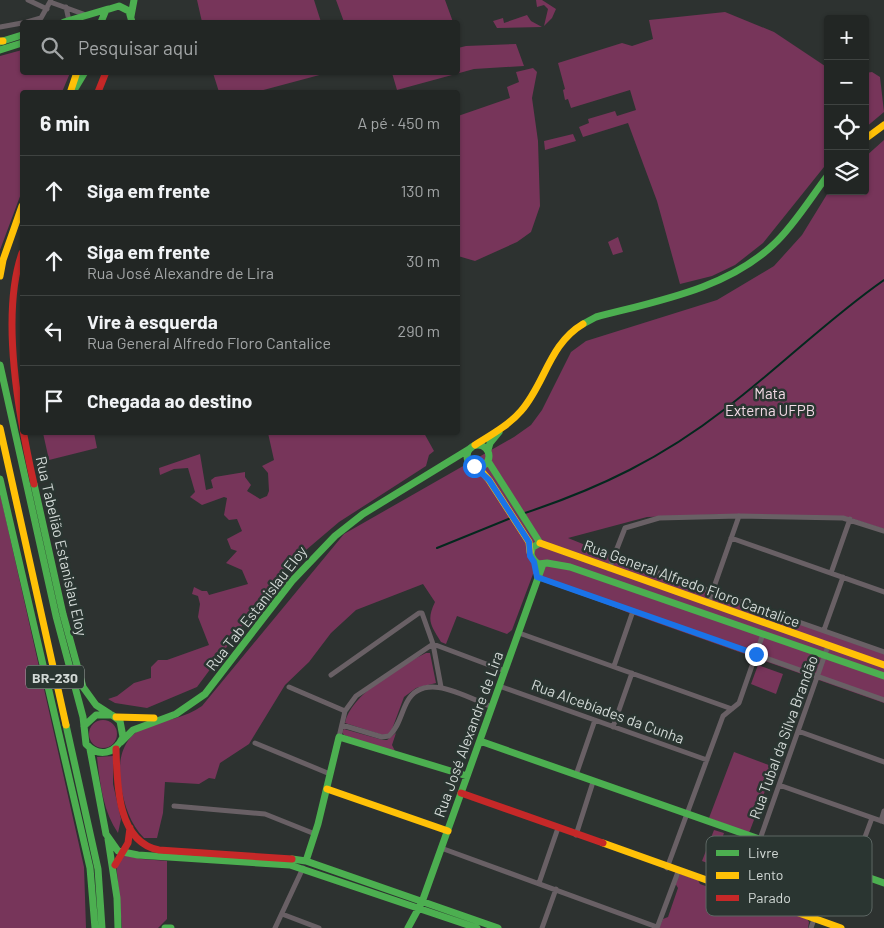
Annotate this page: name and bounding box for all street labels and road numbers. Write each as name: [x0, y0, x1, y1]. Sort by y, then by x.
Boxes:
street label: Rua Tabelião Estanislau Eloy: [33, 454, 91, 638]
street label: Rua General Alfredo Floro Cantalice: [581, 535, 803, 631]
street label: Rua Tab Estanislau Eloy: [202, 542, 310, 674]
street label: Rua José Alexandre de Lira: [430, 649, 506, 819]
street label: Rua Tubal da Silva Brandão: [745, 653, 821, 821]
road number: BR-230: [26, 666, 84, 689]
street label: Rua Alcebíades da Cunha: [529, 675, 687, 747]

